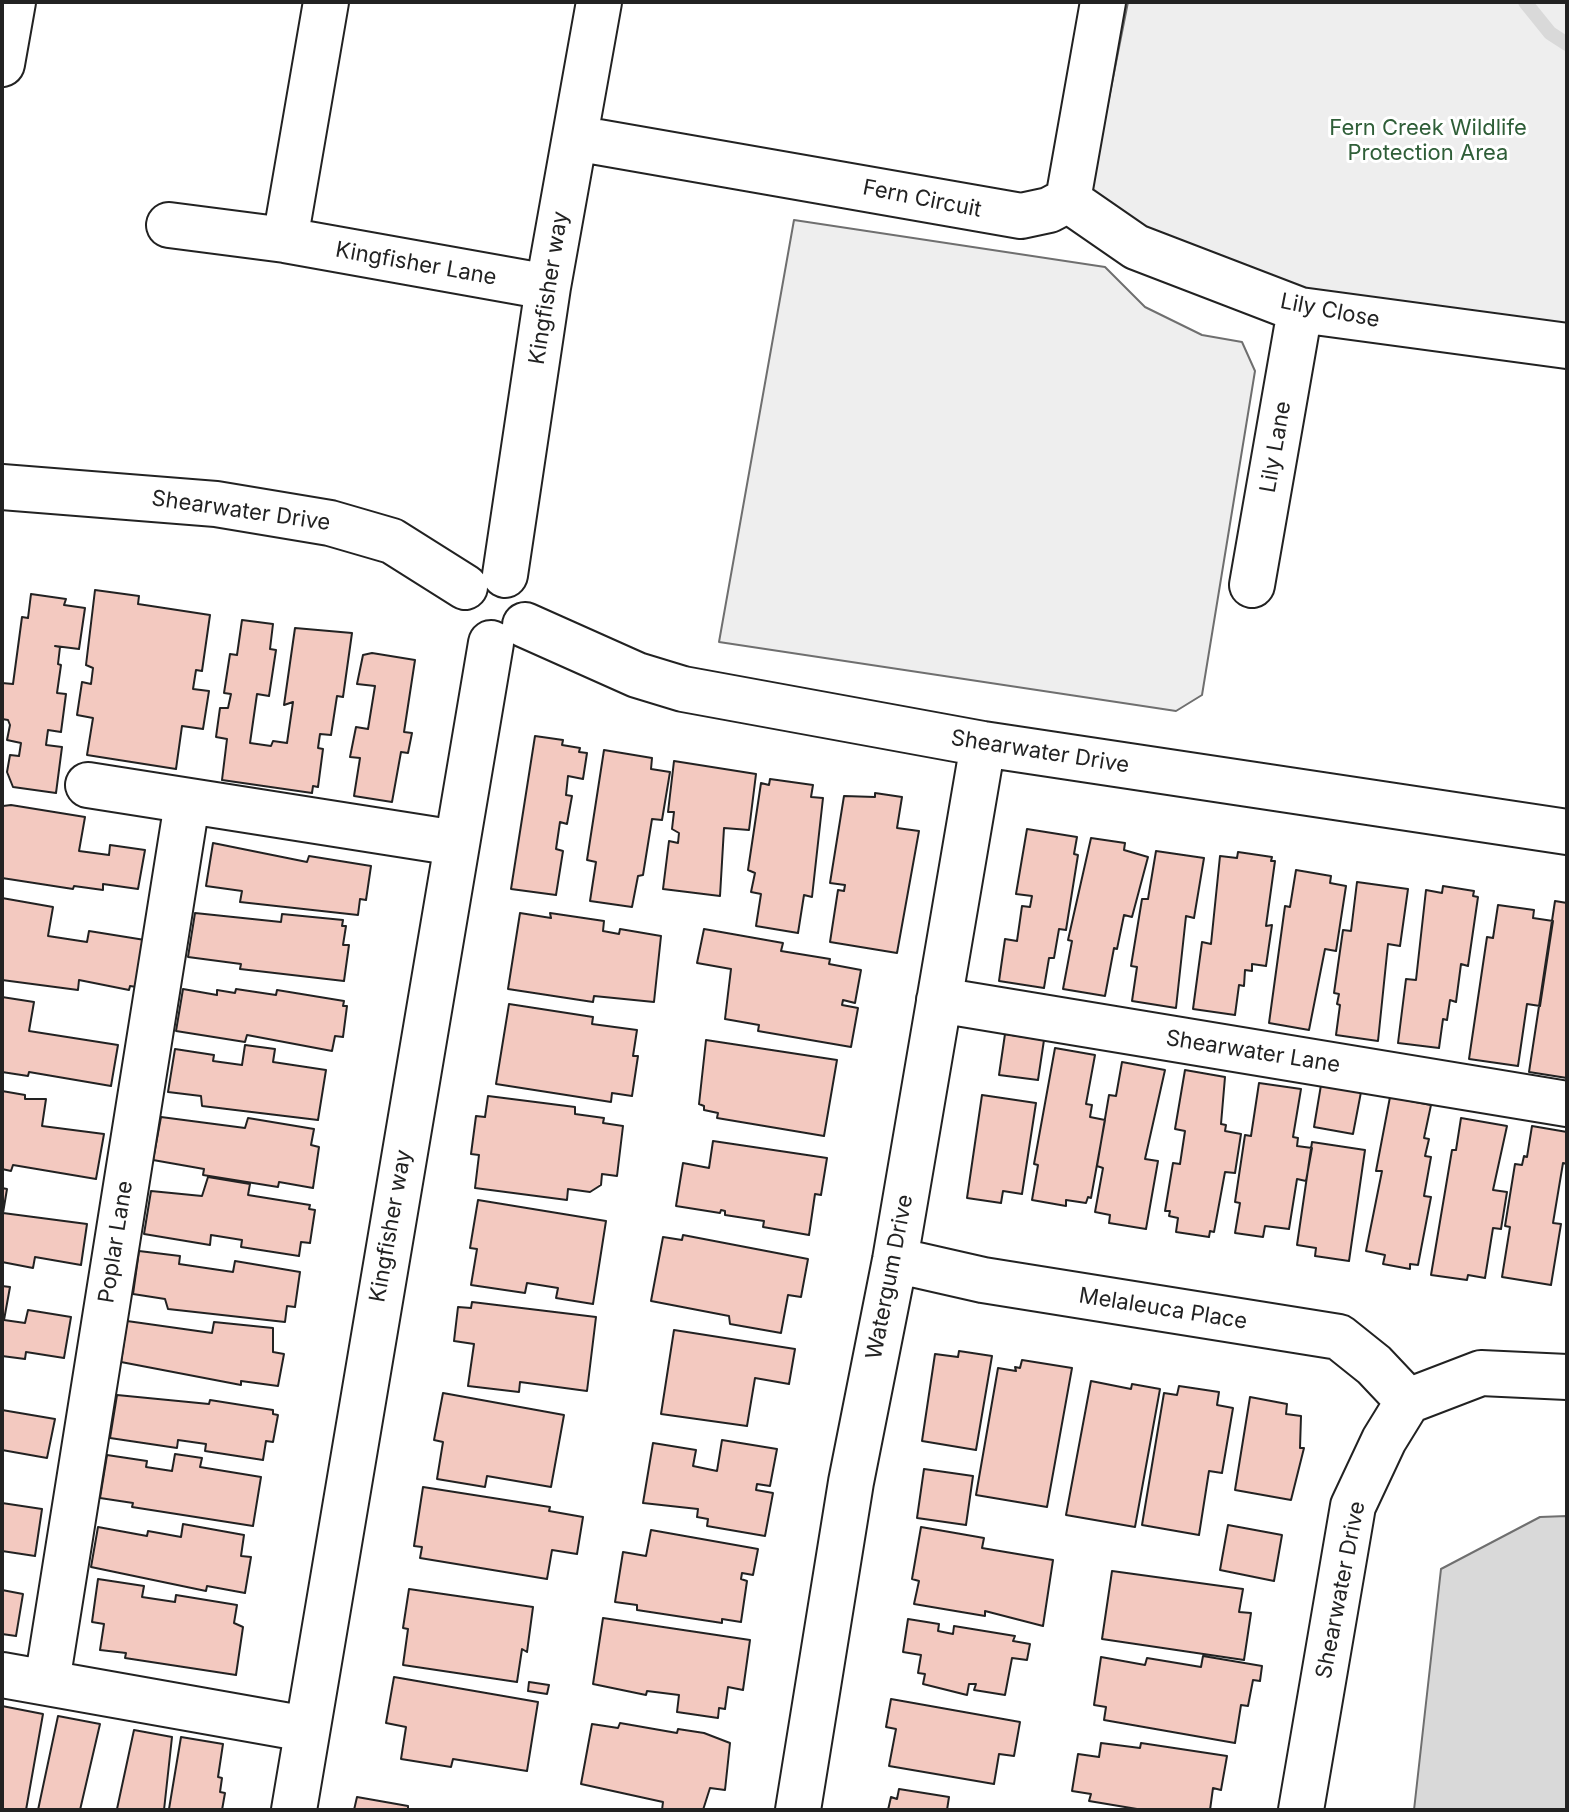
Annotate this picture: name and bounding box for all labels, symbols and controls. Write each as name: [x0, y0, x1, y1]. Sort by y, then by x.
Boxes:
park label: Fern Creek Wildlife Protection Area: [1329, 115, 1527, 166]
street label: Fern Circuit: [860, 175, 984, 223]
street label: Kingfisher way: [524, 210, 574, 366]
street label: Kingfisher Lane: [333, 237, 499, 291]
street label: Lily Close: [1278, 288, 1382, 334]
street label: Lily Lane: [1255, 399, 1297, 495]
street label: Shearwater Drive: [150, 485, 332, 537]
street label: Shearwater Drive: [949, 725, 1131, 779]
street label: Shearwater Lane: [1164, 1025, 1342, 1079]
street label: Kingfisher way: [365, 1148, 417, 1304]
street label: Poplar Lane: [93, 1179, 139, 1305]
street label: Watergum Drive: [861, 1192, 919, 1362]
street label: Melaleuca Place: [1077, 1283, 1249, 1335]
street label: Shearwater Drive: [1311, 1499, 1371, 1681]

